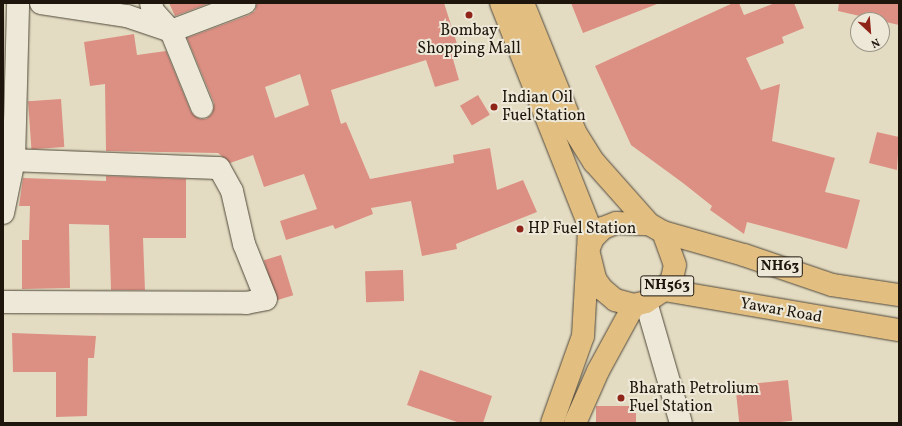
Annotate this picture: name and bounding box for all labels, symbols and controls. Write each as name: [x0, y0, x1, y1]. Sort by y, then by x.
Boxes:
marker: Bombay Shopping Mall: [464, 10, 474, 20]
north arrow: [850, 12, 890, 52]
place label: Bombay Shopping Mall: [417, 21, 521, 59]
text: N: [868, 34, 882, 51]
place label: Indian Oil Fuel Station: [502, 88, 586, 126]
marker: Indian Oil Fuel Station: [489, 102, 499, 112]
place label: HP Fuel Station: [528, 219, 636, 239]
marker: HP Fuel Station: [515, 224, 525, 234]
road number: NH63: [756, 254, 804, 280]
road number: NH563: [640, 273, 694, 299]
street label: Yawar Road: [739, 294, 823, 328]
place label: Bharath Petrolium Fuel Station: [629, 379, 759, 417]
marker: Bharath Petrolium Fuel Station: [616, 393, 626, 403]

